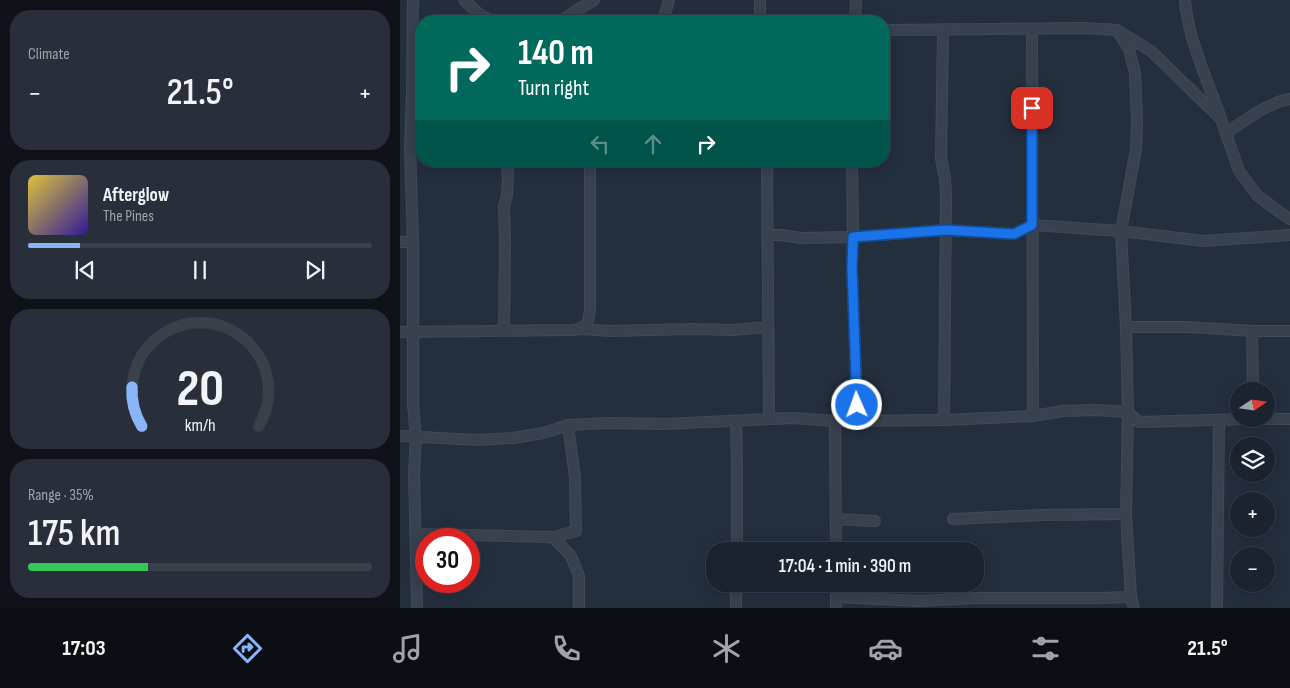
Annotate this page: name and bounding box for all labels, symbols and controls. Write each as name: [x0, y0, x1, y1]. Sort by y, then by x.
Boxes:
text: 140 m: [518, 32, 594, 75]
icon: right: [435, 35, 500, 100]
text: Climate: [28, 45, 70, 64]
text: 21.5°: [166, 70, 234, 115]
text: Turn right: [518, 75, 589, 102]
text: −: [28, 77, 42, 110]
text: +: [358, 77, 372, 110]
pin: [1011, 87, 1053, 129]
icon: arrive: [1018, 94, 1046, 122]
icon: left: [586, 130, 614, 158]
icon: ahead: [639, 130, 667, 158]
icon: right: [692, 130, 720, 158]
text: Afterglow: [103, 184, 169, 207]
text: The Pines: [103, 207, 154, 226]
icon: previous: [71, 256, 99, 284]
icon: pause: [186, 256, 214, 284]
icon: next: [301, 256, 329, 284]
text: 20: [176, 358, 224, 421]
position arrow: [830, 378, 882, 430]
north arrow: [1230, 382, 1275, 428]
map controls: [1230, 382, 1275, 592]
text: km/h: [185, 415, 215, 436]
button: layers: [1230, 437, 1275, 482]
text: Range · 35%: [28, 486, 94, 505]
button: +: [1230, 492, 1275, 537]
text: 175 km: [28, 511, 120, 556]
speed limit sign: 30: [415, 528, 480, 593]
button: −: [1230, 547, 1275, 592]
text: 17:04 · 1 min · 390 m: [779, 555, 911, 578]
icon: directions: [230, 631, 265, 666]
icon: music: [390, 631, 425, 666]
icon: phone: [549, 631, 584, 666]
icon: climate: [709, 631, 744, 666]
icon: car: [868, 631, 903, 666]
icon: filters: [1028, 631, 1063, 666]
text: 17:03: [62, 635, 106, 662]
text: 21.5°: [1187, 635, 1228, 662]

